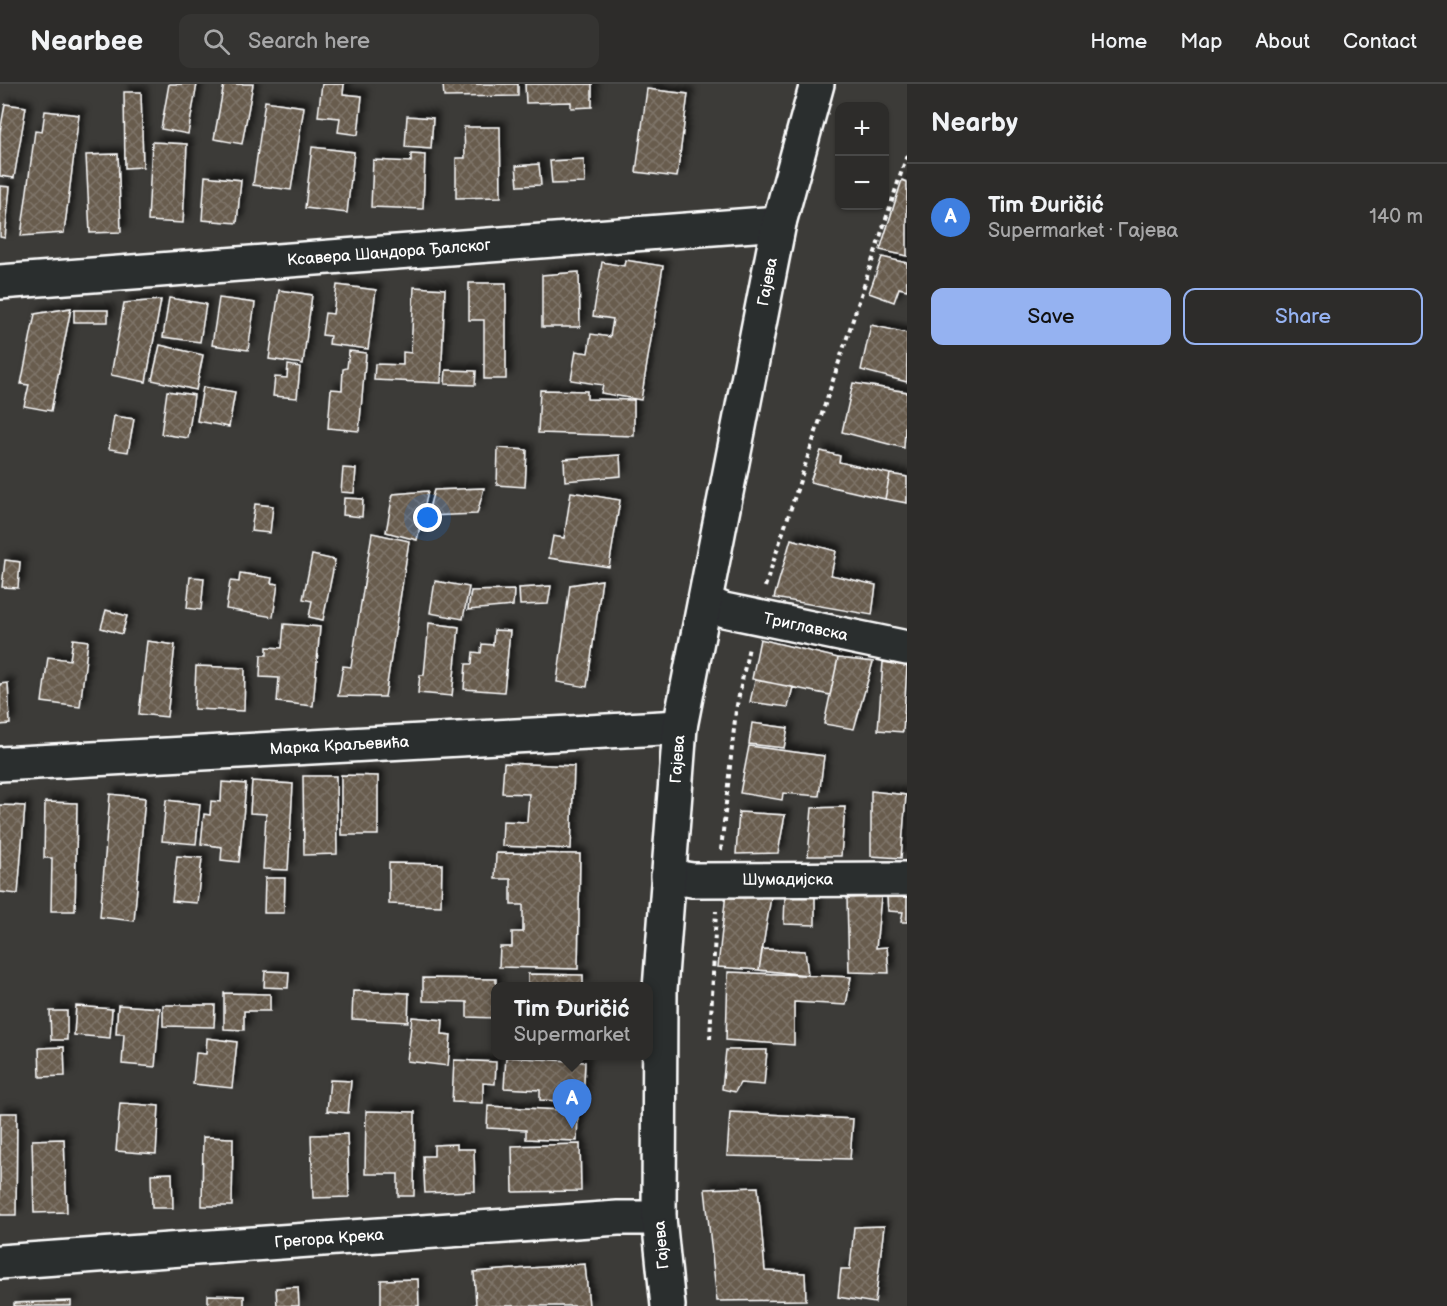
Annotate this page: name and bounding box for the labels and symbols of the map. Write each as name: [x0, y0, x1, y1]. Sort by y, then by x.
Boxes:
street label: Ксавера Шандора Ђалског: [286, 235, 491, 270]
street label: Гајева: [753, 255, 782, 307]
your location: [413, 503, 442, 532]
street label: Триглавска: [762, 609, 850, 645]
street label: Марка Краљевића: [269, 732, 410, 759]
street label: Гајева: [666, 734, 689, 784]
street label: Шумадијска: [742, 870, 834, 889]
pin: A: [552, 1080, 592, 1129]
street label: Гајева: [650, 1219, 674, 1270]
street label: Грегора Крека: [274, 1225, 385, 1252]

